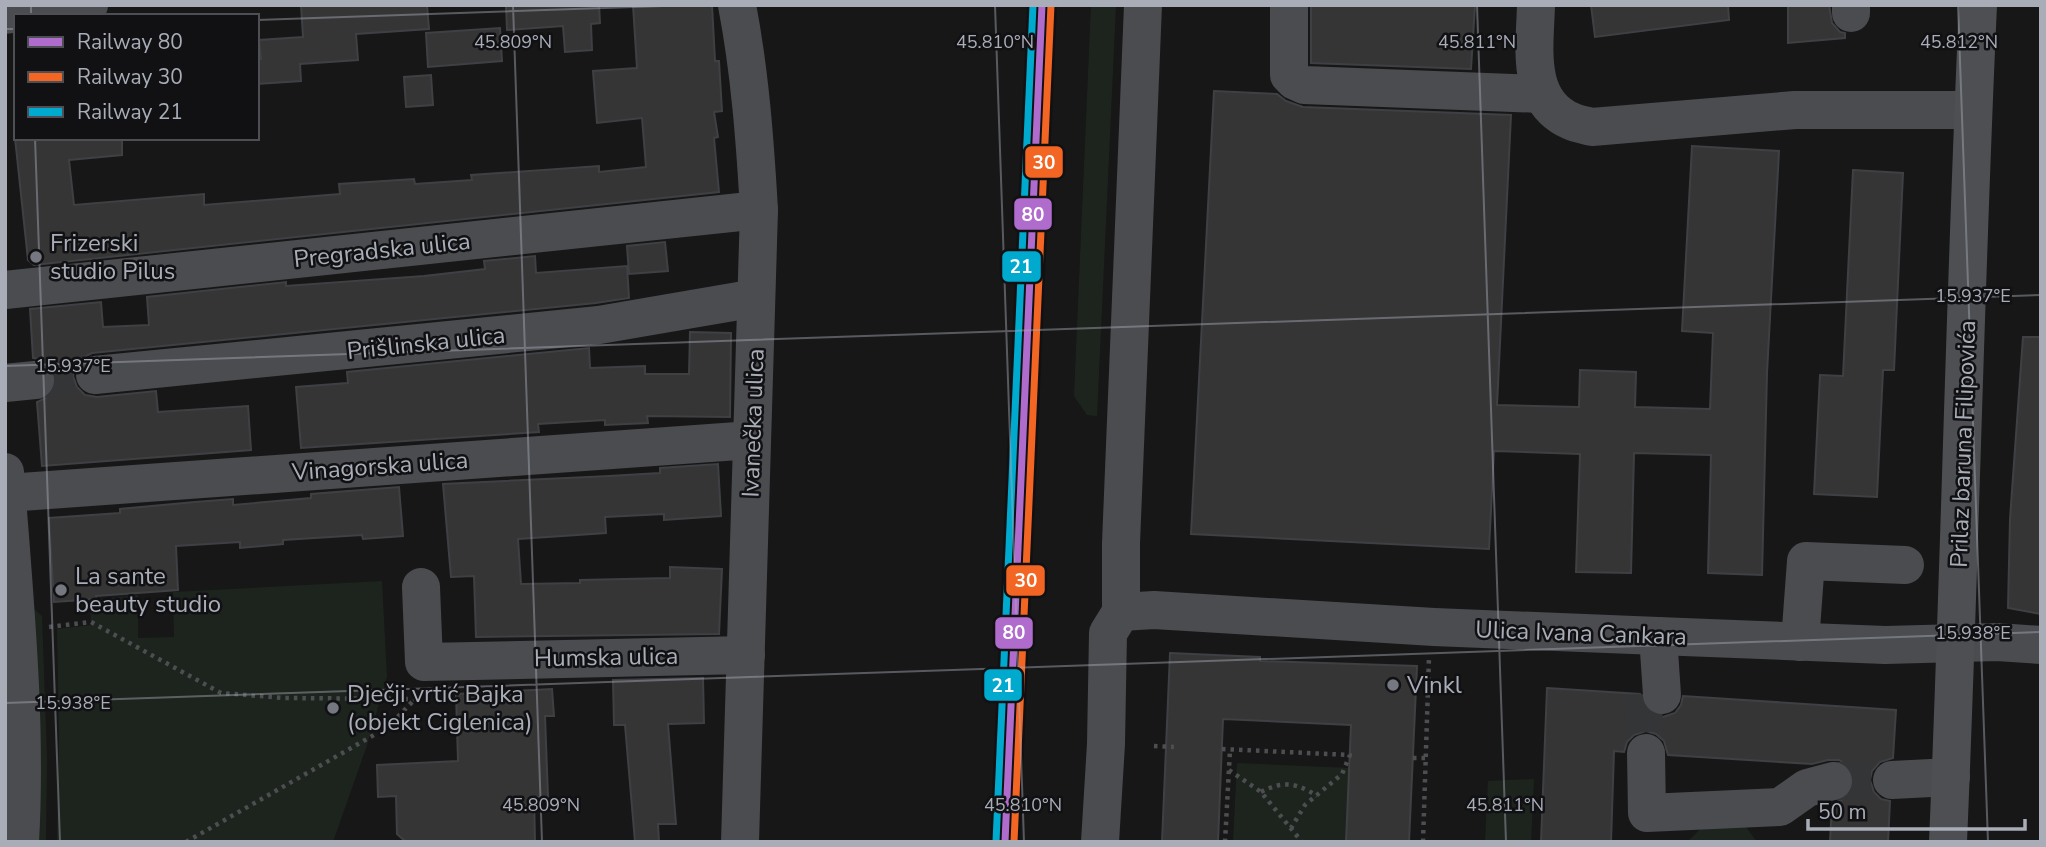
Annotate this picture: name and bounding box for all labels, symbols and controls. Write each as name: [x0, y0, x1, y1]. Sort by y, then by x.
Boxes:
legend: [14, 14, 259, 140]
text: Railway 80: [77, 28, 183, 56]
text: 45.809°N: [474, 30, 552, 54]
text: 45.810°N: [956, 30, 1034, 54]
text: 45.811°N: [1438, 30, 1516, 54]
text: 45.812°N: [1920, 30, 1998, 54]
text: Railway 30: [77, 63, 183, 91]
text: Railway 21: [77, 98, 183, 126]
line badge: 30: [1024, 145, 1064, 179]
text: 30: [1033, 150, 1055, 176]
line badge: 80: [1013, 197, 1053, 231]
text: 80: [1022, 202, 1044, 228]
street label: Pregradska ulica: [292, 225, 472, 275]
place label: Frizerski studio Pilus: [50, 227, 175, 287]
marker: Frizerski studio Pilus: [28, 249, 44, 265]
line badge: 21: [1001, 250, 1042, 283]
text: 21: [1010, 254, 1032, 280]
text: 15.937°E: [1935, 284, 2011, 308]
street label: Prišlinska ulica: [345, 319, 507, 367]
street label: Prilaz baruna Filipovića: [1943, 320, 1983, 568]
street label: Ivanečka ulica: [734, 348, 772, 498]
text: 15.937°E: [35, 354, 111, 378]
street label: Vinagorska ulica: [290, 444, 469, 488]
place label: La sante beauty studio: [75, 560, 221, 620]
line badge: 30: [1005, 564, 1046, 597]
text: 30: [1015, 568, 1037, 594]
marker: La sante beauty studio: [53, 582, 69, 598]
street label: Ulica Ivana Cankara: [1475, 613, 1687, 653]
line badge: 80: [994, 616, 1034, 650]
text: 80: [1003, 620, 1025, 646]
text: 15.938°E: [1935, 621, 2011, 645]
street label: Humska ulica: [533, 640, 679, 674]
line badge: 21: [983, 668, 1023, 702]
place label: Vinkl: [1406, 669, 1462, 701]
text: 21: [992, 673, 1014, 699]
marker: Vinkl: [1385, 677, 1401, 693]
place label: Dječji vrtić Bajka (objekt Ciglenica): [347, 678, 533, 738]
text: 15.938°E: [35, 691, 111, 715]
marker: Dječji vrtić Bajka (objekt Ciglenica): [325, 700, 341, 716]
scale bar: [1808, 788, 2025, 832]
text: 45.809°N: [502, 793, 580, 817]
text: 45.810°N: [984, 793, 1062, 817]
text: 45.811°N: [1466, 793, 1544, 817]
text: 50 m: [1818, 798, 1867, 826]

